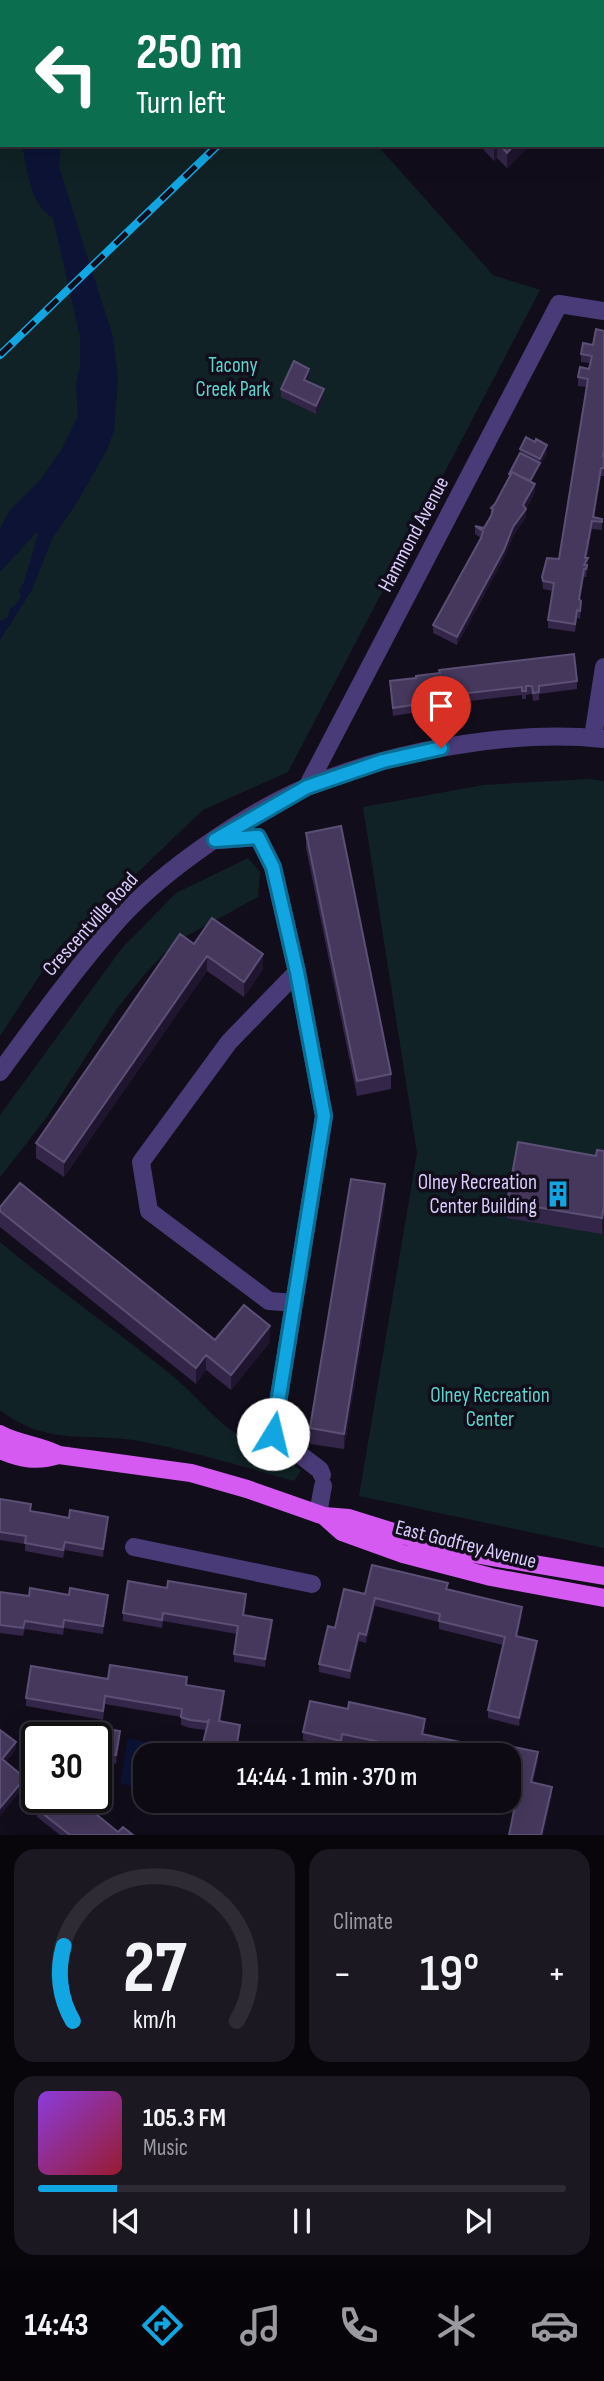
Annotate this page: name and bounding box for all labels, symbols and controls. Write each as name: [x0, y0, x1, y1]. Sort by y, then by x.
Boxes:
text: 250 m: [136, 24, 242, 83]
icon: left: [21, 28, 112, 119]
text: Turn left: [136, 84, 226, 123]
park label: Tacony Creek Park: [196, 353, 270, 402]
street label: Hammond Avenue: [373, 472, 454, 596]
pin: [411, 676, 471, 748]
icon: arrive: [422, 687, 460, 725]
street label: Crescentville Road: [37, 867, 143, 981]
place label: Olney Recreation Center Building: [418, 1170, 537, 1219]
building icon: Olney Recreation Center Building: [543, 1179, 573, 1209]
park label: Olney Recreation Center: [430, 1383, 550, 1432]
position arrow: [236, 1397, 310, 1471]
street label: East Godfrey Avenue: [393, 1515, 539, 1574]
speed limit sign: 30: [21, 1722, 112, 1813]
text: 14:44 · 1 min · 370 m: [237, 1762, 417, 1793]
text: Climate: [333, 1908, 393, 1936]
text: 27: [123, 1926, 187, 2014]
text: 19°: [420, 1943, 479, 2006]
text: −: [333, 1952, 352, 1997]
text: +: [547, 1952, 566, 1997]
text: km/h: [133, 2005, 176, 2036]
text: 105.3 FM: [143, 2103, 226, 2134]
text: Music: [143, 2134, 188, 2162]
icon: previous: [107, 2202, 145, 2240]
icon: pause: [283, 2202, 321, 2240]
icon: next: [459, 2202, 497, 2240]
icon: directions: [138, 2301, 187, 2350]
icon: music: [236, 2301, 285, 2350]
icon: phone: [334, 2301, 383, 2350]
icon: climate: [432, 2301, 481, 2350]
icon: car: [530, 2301, 579, 2350]
text: 14:43: [25, 2306, 89, 2345]

